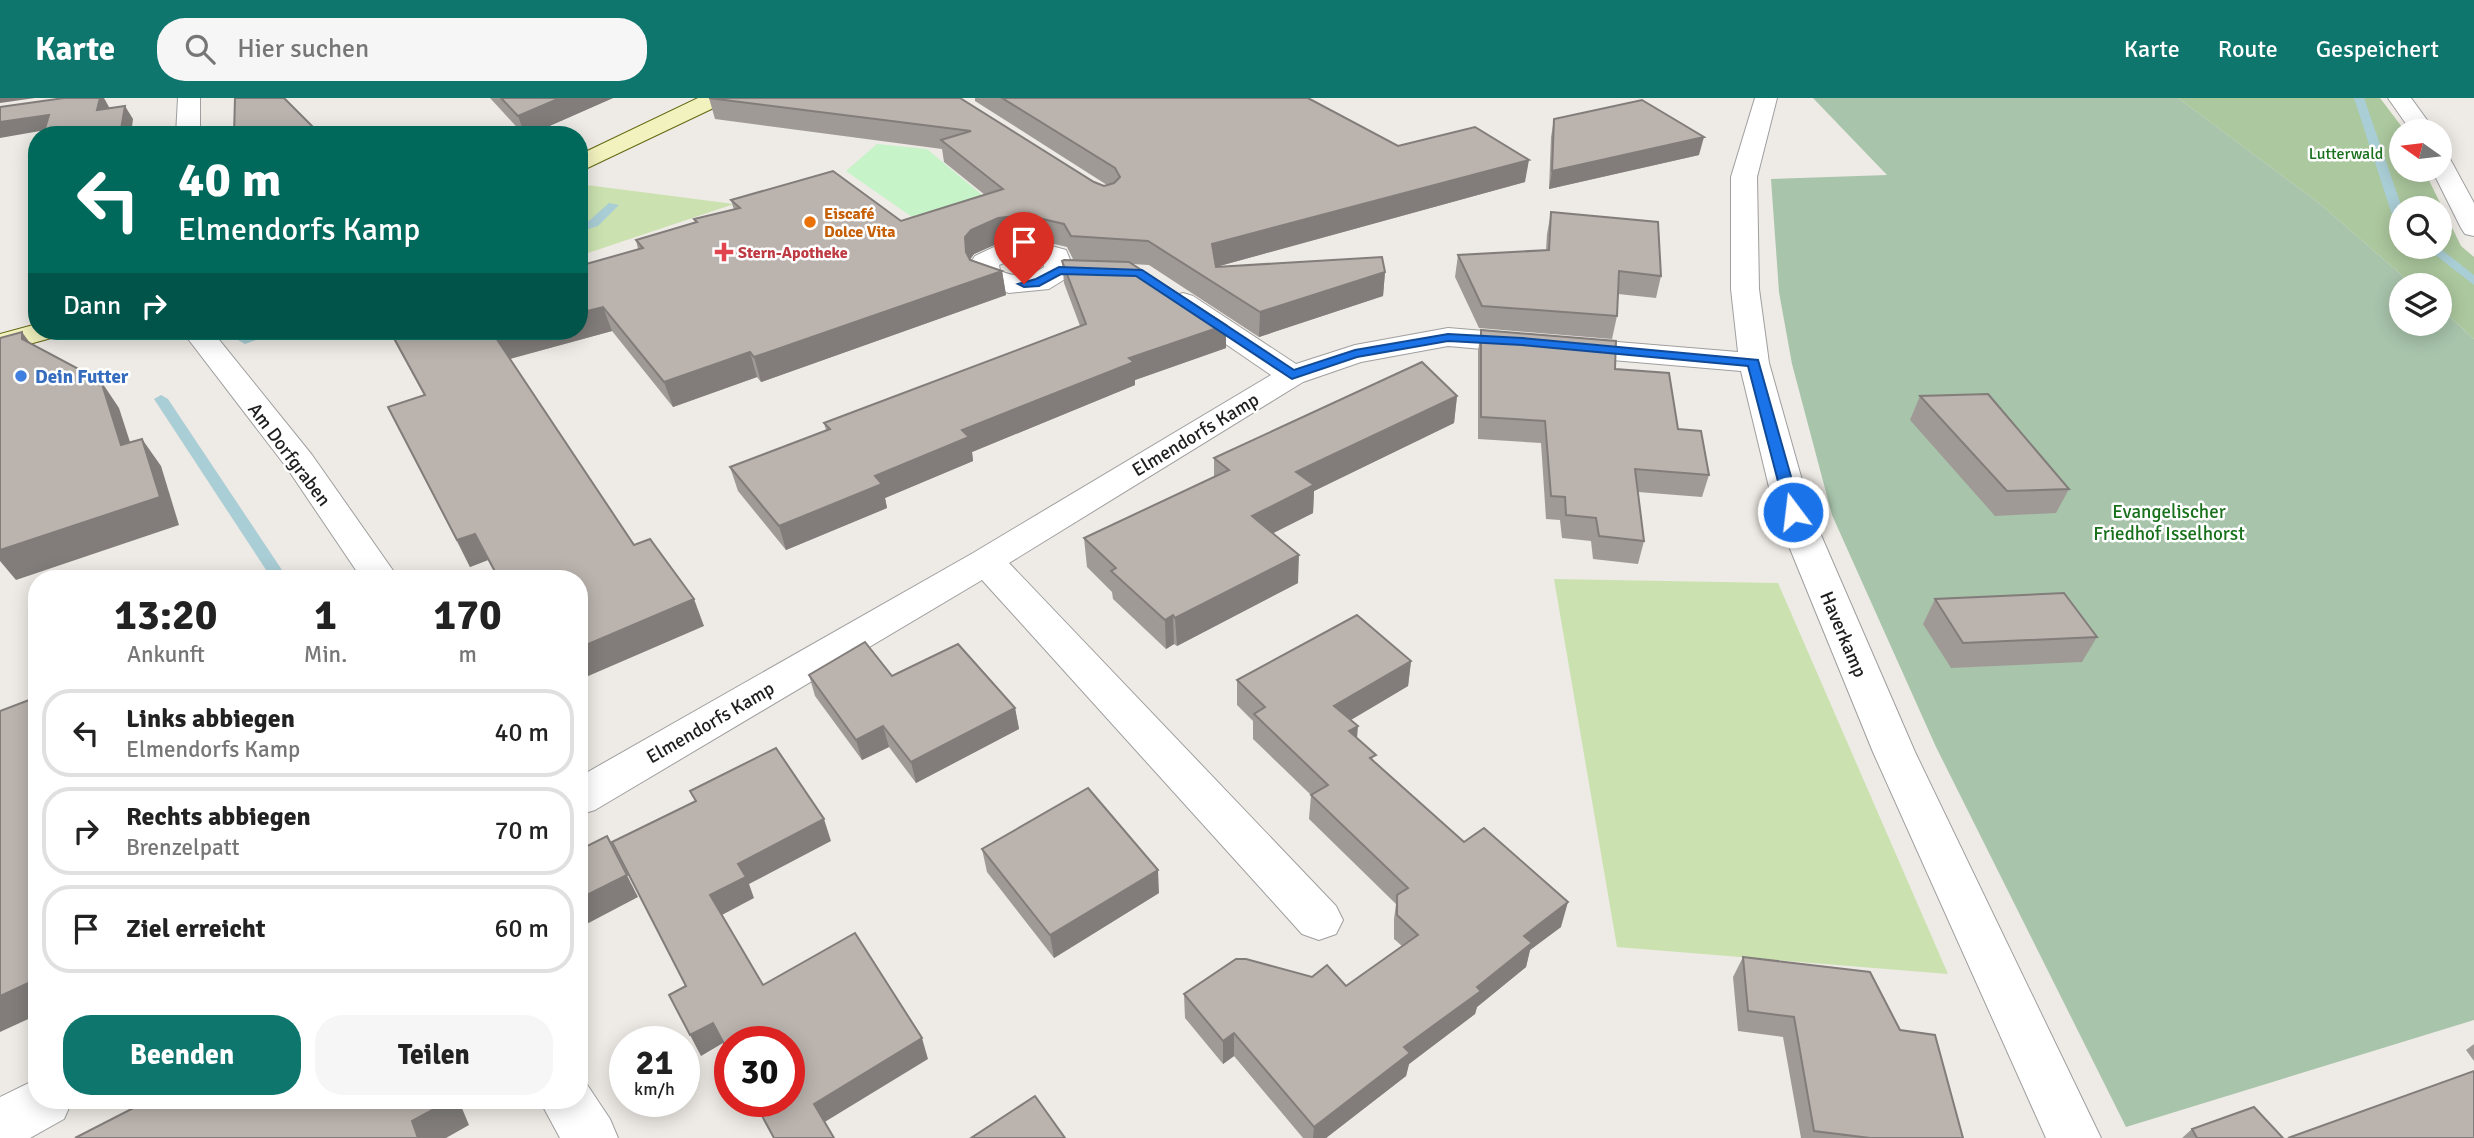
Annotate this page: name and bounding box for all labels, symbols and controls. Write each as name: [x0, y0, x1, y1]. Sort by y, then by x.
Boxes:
search box: [157, 18, 647, 81]
text: Karte: [35, 29, 115, 70]
icon: search: [181, 30, 219, 68]
text: Hier suchen: [237, 33, 369, 65]
text: Karte: [2124, 34, 2180, 64]
text: Route: [2218, 34, 2278, 64]
text: Gespeichert: [2316, 34, 2439, 64]
north arrow: [2389, 119, 2452, 182]
map controls: [2389, 119, 2452, 336]
park label: Lutterwald: [2309, 144, 2383, 164]
text: 40 m: [178, 150, 281, 210]
icon: left: [63, 154, 154, 245]
button: search: [2389, 196, 2452, 259]
place label: Eiscafé Dolce Vita: [824, 204, 895, 242]
text: Elmendorfs Kamp: [178, 210, 420, 249]
pin: [994, 212, 1054, 284]
marker: Eiscafé Dolce Vita: [802, 214, 818, 230]
icon: arrive: [1005, 223, 1043, 261]
place label: Stern-Apotheke: [738, 243, 848, 263]
marker: Stern-Apotheke: [716, 244, 732, 260]
button: layers: [2389, 273, 2452, 336]
icon: right: [135, 287, 173, 325]
text: Dann: [63, 290, 121, 322]
place label: Dein Futter: [35, 365, 129, 389]
marker: Dein Futter: [13, 368, 29, 384]
street label: Elmendorfs Kamp: [1128, 388, 1263, 482]
street label: Am Dorfgraben: [242, 398, 336, 511]
position arrow: [1756, 475, 1830, 549]
park label: Evangelischer Friedhof Isselhorst: [2093, 500, 2245, 546]
street label: Haverkamp: [1814, 588, 1872, 681]
text: 13:20: [114, 590, 217, 641]
text: 1: [314, 590, 337, 641]
text: 170: [434, 590, 502, 641]
text: Ankunft: [127, 640, 205, 669]
text: Min.: [304, 640, 347, 669]
text: m: [458, 640, 477, 669]
street label: Elmendorfs Kamp: [642, 677, 779, 769]
text: Links abbiegen: [126, 703, 295, 735]
icon: left: [67, 714, 105, 752]
text: 40 m: [494, 717, 549, 749]
text: Elmendorfs Kamp: [126, 735, 300, 764]
text: Rechts abbiegen: [126, 801, 311, 833]
icon: right: [67, 812, 105, 850]
text: 70 m: [494, 815, 549, 847]
text: Brenzelpatt: [126, 833, 240, 862]
icon: arrive: [67, 910, 105, 948]
text: Ziel erreicht: [126, 913, 266, 945]
text: 60 m: [494, 913, 549, 945]
button: Beenden: [63, 1015, 301, 1095]
button: Teilen: [315, 1015, 553, 1095]
speed limit sign: 30: [714, 1026, 805, 1117]
text: 21: [636, 1041, 673, 1084]
text: km/h: [634, 1078, 675, 1100]

